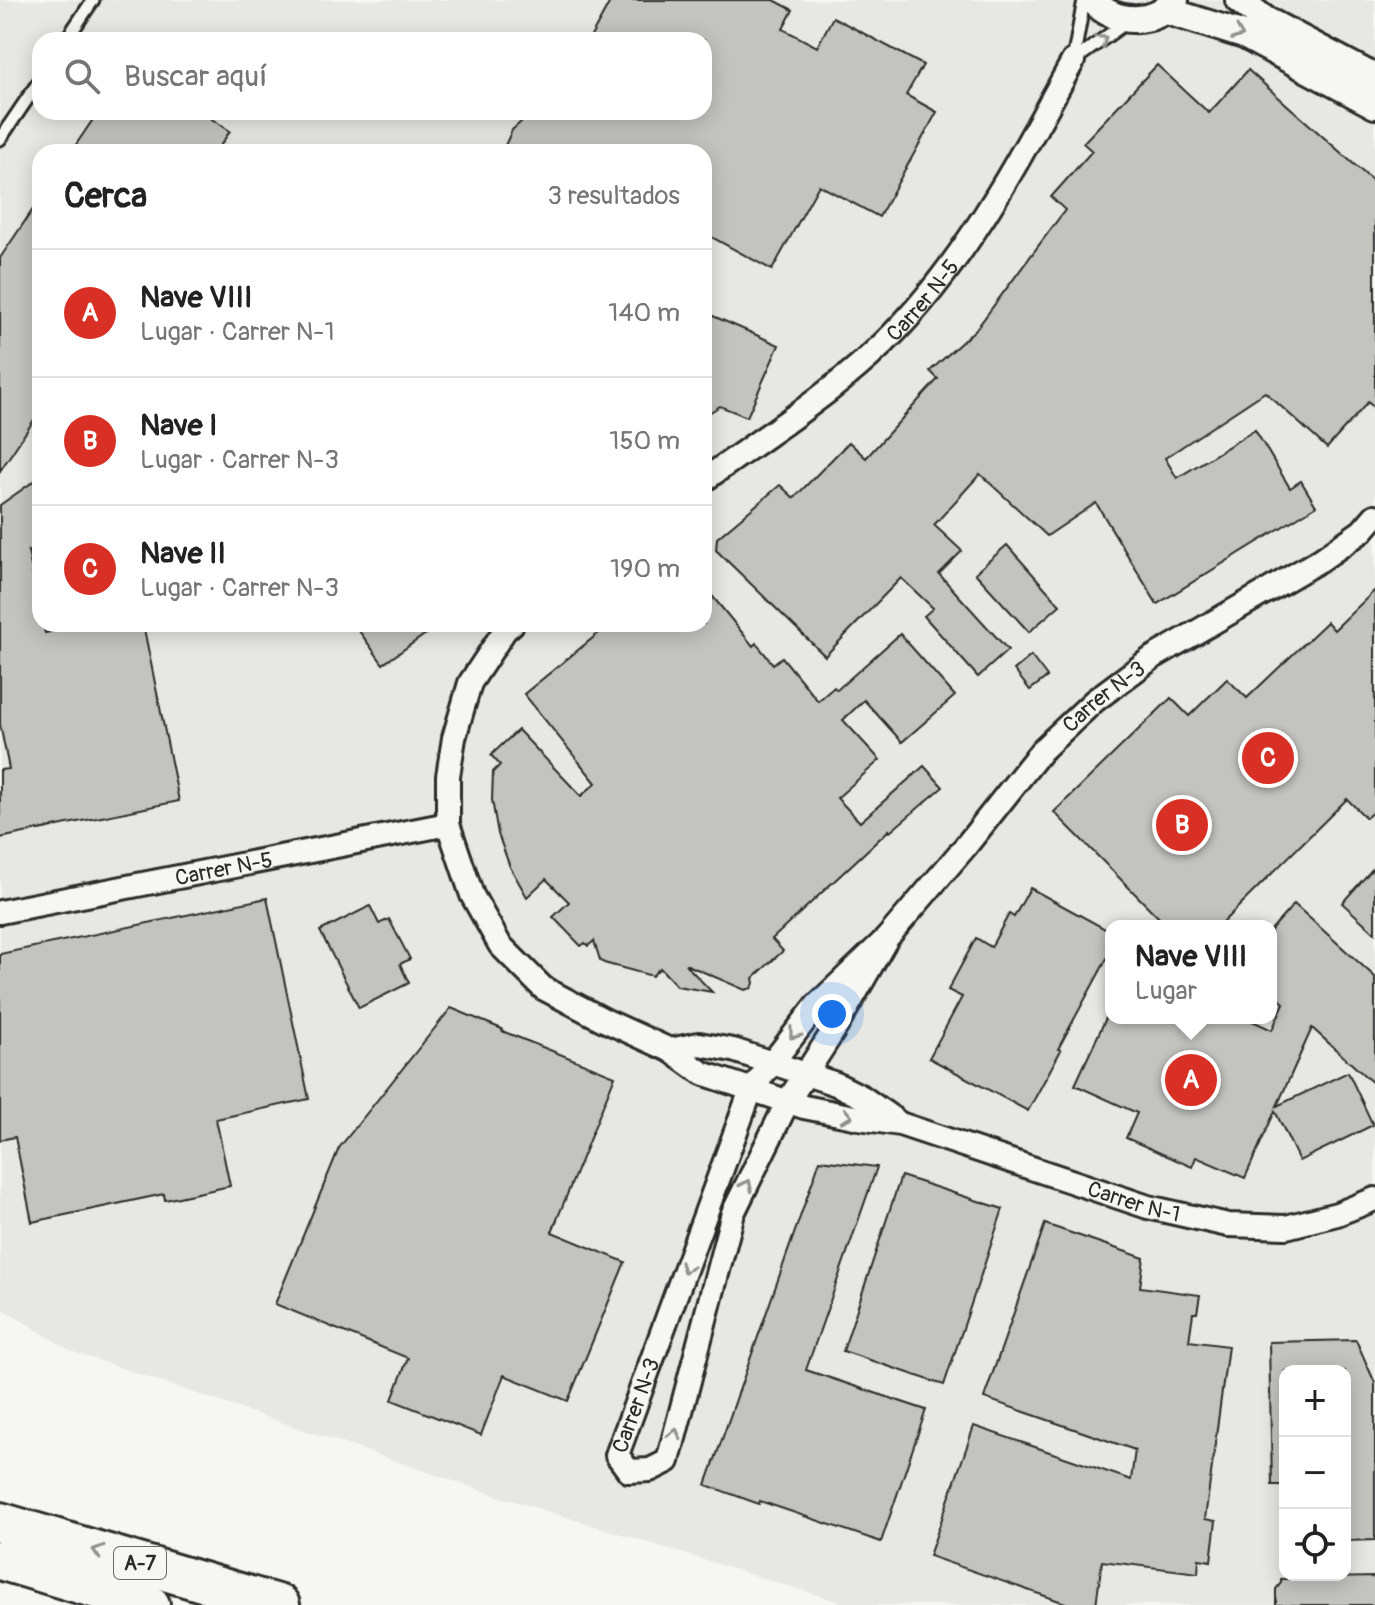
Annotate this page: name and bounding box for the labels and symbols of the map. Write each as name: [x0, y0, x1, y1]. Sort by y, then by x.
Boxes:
one-way arrow: [1230, 24, 1244, 40]
one-way arrow: [1093, 35, 1107, 50]
street label: Carrer N-5: [880, 254, 965, 348]
street label: Carrer N-3: [1057, 655, 1151, 739]
pin: C: [1242, 728, 1294, 788]
pin: B: [1156, 795, 1208, 855]
street label: Carrer N-5: [173, 846, 275, 892]
your location: [812, 994, 852, 1034]
one-way arrow: [790, 1025, 804, 1040]
pin: A: [1165, 1050, 1217, 1110]
one-way arrow: [839, 1107, 853, 1124]
street label: Carrer N-1: [1084, 1175, 1183, 1229]
one-way arrow: [737, 1178, 753, 1193]
one-way arrow: [679, 1260, 696, 1274]
street label: Carrer N-3: [606, 1354, 666, 1457]
one-way arrow: [666, 1428, 682, 1442]
one-way arrow: [91, 1544, 105, 1560]
road number: A-7: [114, 1547, 166, 1579]

